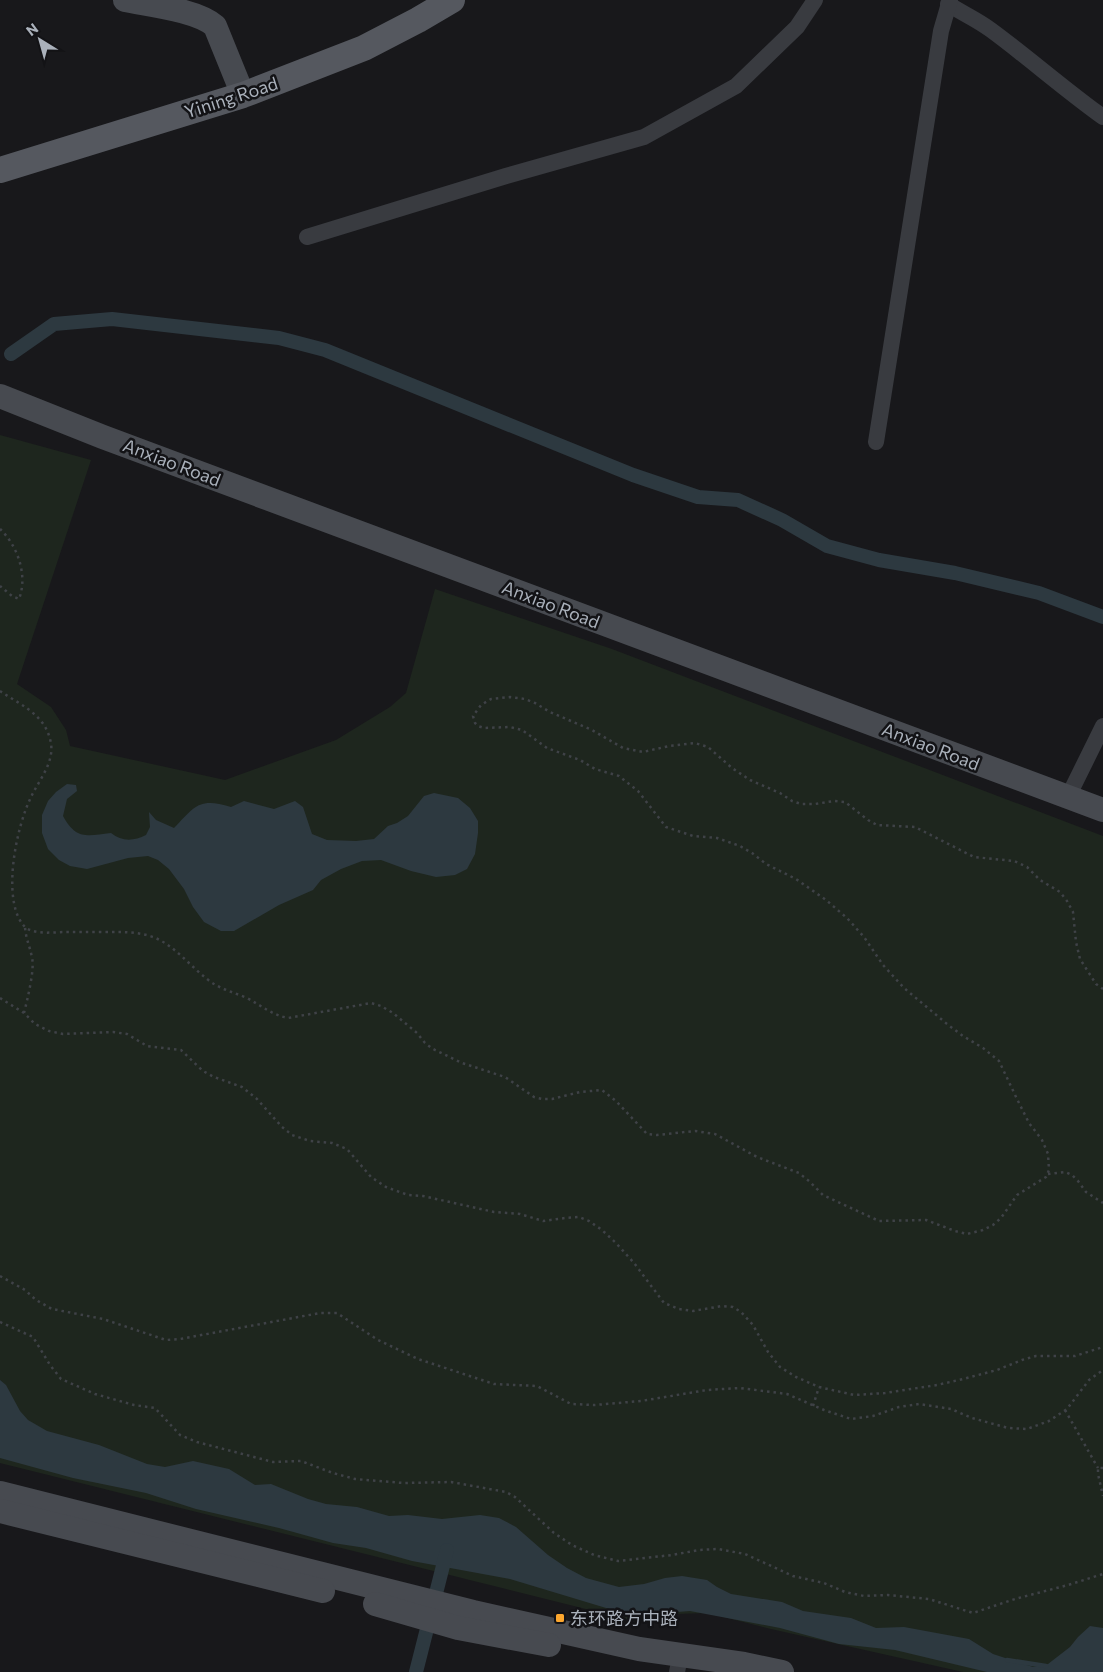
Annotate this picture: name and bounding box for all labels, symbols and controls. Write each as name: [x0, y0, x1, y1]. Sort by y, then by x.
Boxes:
north arrow: [15, 15, 65, 65]
text: N: [23, 19, 41, 39]
street label: Yining Road: [182, 72, 280, 122]
street label: Anxiao Road: [120, 433, 224, 491]
street label: Anxiao Road: [499, 575, 603, 633]
street label: Anxiao Road: [879, 717, 983, 775]
place label: 东环路方中路: [570, 1607, 678, 1629]
marker: 东环路方中路: [554, 1612, 566, 1624]

